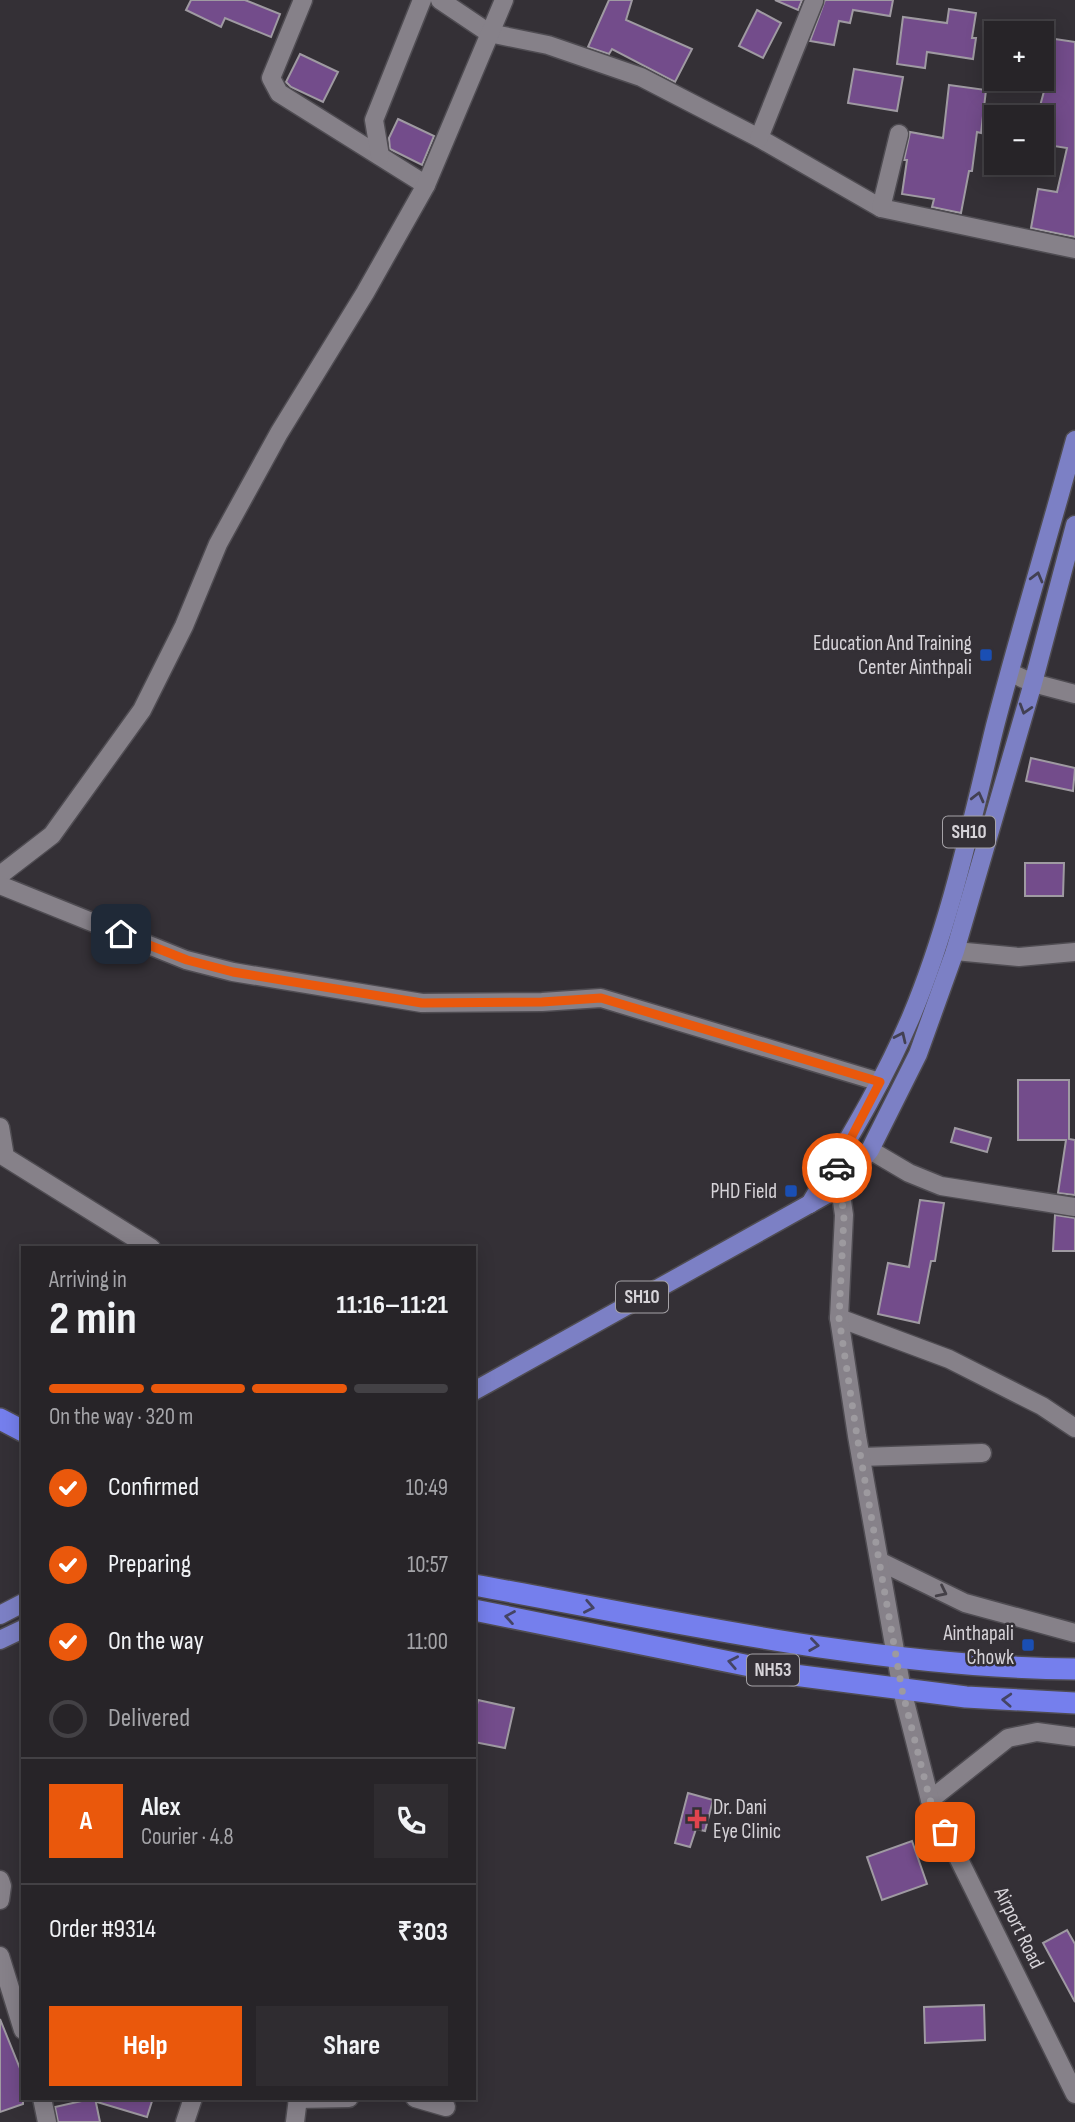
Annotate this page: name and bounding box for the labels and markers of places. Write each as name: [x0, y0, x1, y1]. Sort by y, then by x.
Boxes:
place label: Education And Training Center Ainthpali: [813, 631, 972, 680]
marker: Education And Training Center Ainthpali: [978, 647, 994, 663]
pin: [91, 904, 151, 964]
place label: PHD Field: [711, 1179, 777, 1204]
marker: PHD Field: [783, 1183, 799, 1199]
place label: Ainthapali Chowk: [942, 1621, 1014, 1670]
marker: Ainthapali Chowk: [1020, 1637, 1036, 1653]
place label: Dr. Dani Eye Clinic: [713, 1795, 781, 1844]
pin: [915, 1802, 975, 1862]
marker: Dr. Dani Eye Clinic: [687, 1809, 707, 1829]

